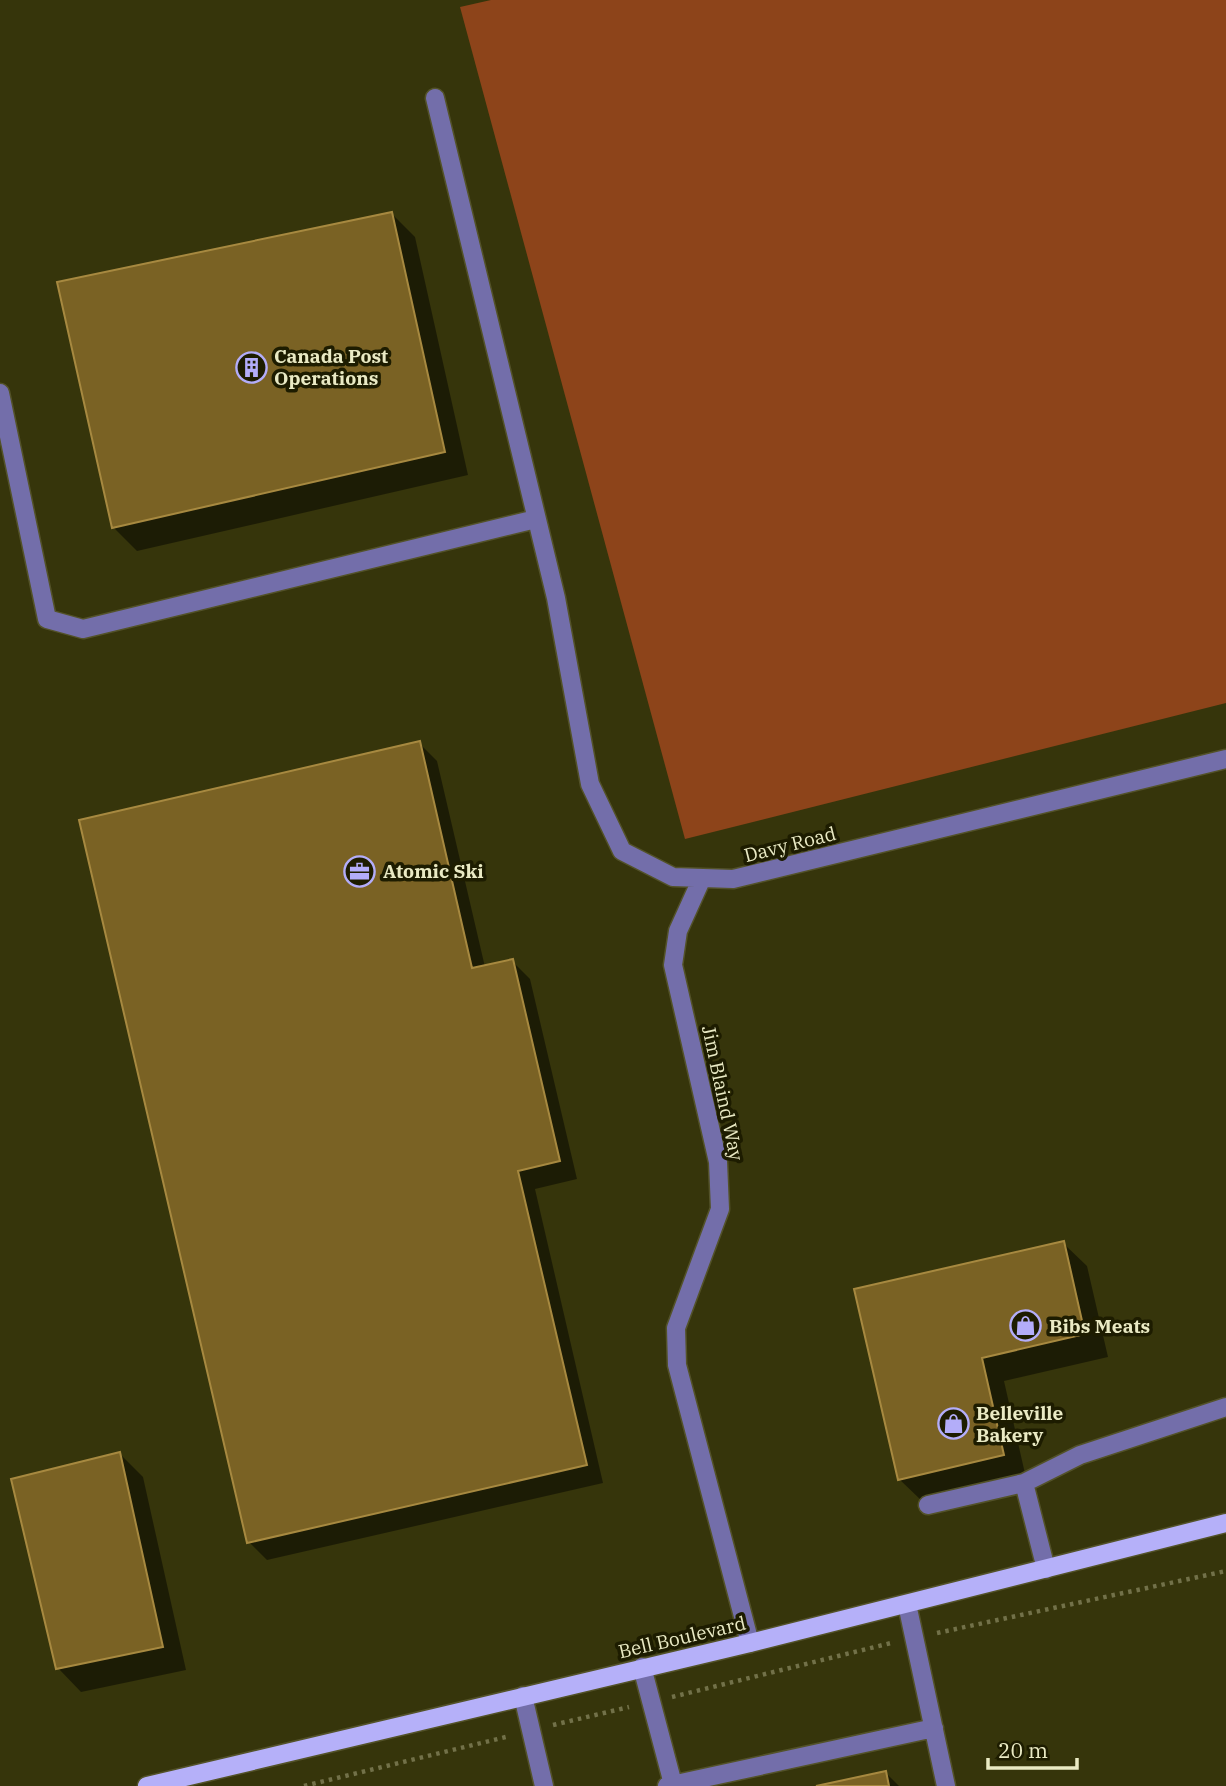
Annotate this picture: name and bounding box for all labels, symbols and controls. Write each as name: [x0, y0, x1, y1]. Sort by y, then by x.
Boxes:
place label: Canada Post Operations: [274, 344, 388, 390]
building icon: Canada Post Operations: [234, 350, 268, 384]
street label: Davy Road: [741, 821, 839, 867]
office icon: Atomic Ski: [343, 854, 377, 888]
place label: Atomic Ski: [383, 859, 484, 883]
street label: Jim Blaind Way: [697, 1023, 749, 1164]
shop icon: Bibs Meats: [1009, 1309, 1043, 1343]
place label: Bibs Meats: [1049, 1314, 1150, 1338]
place label: Belleville Bakery: [976, 1401, 1064, 1447]
shop icon: Belleville Bakery: [936, 1407, 970, 1441]
street label: Bell Boulevard: [616, 1611, 748, 1663]
scale bar: [988, 1726, 1077, 1770]
text: 20 m: [998, 1736, 1048, 1764]

